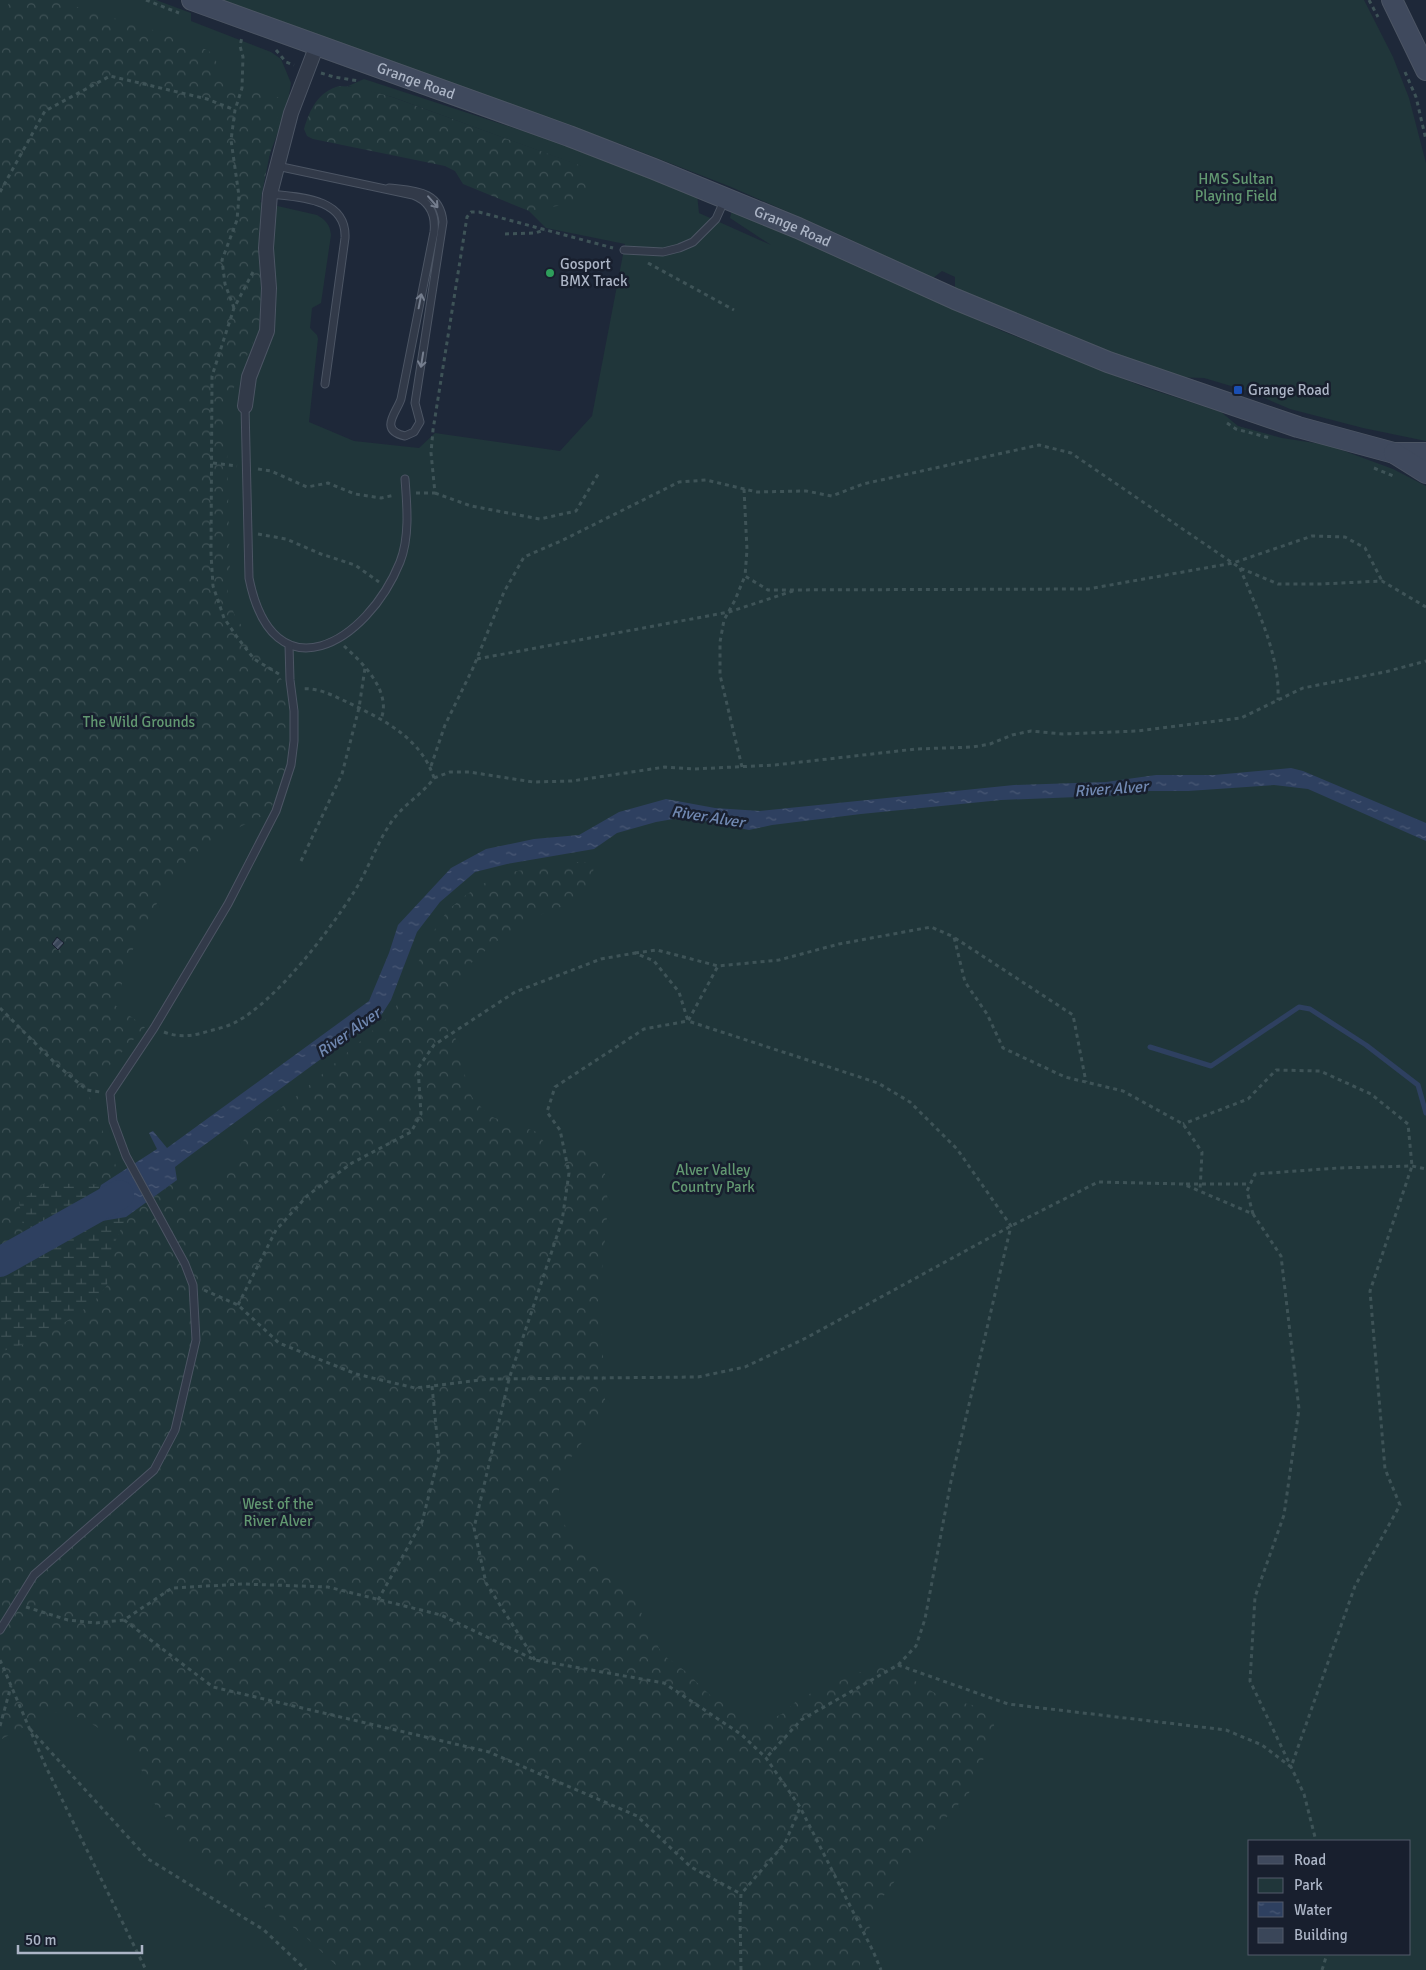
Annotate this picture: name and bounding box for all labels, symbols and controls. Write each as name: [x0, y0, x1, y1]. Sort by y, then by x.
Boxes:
street label: Grange Road: [374, 58, 457, 103]
park label: HMS Sultan Playing Field: [1195, 170, 1277, 205]
one-way arrow: [428, 195, 439, 208]
street label: Grange Road: [752, 202, 834, 251]
place label: Gosport BMX Track: [560, 255, 628, 290]
marker: Gosport BMX Track: [544, 267, 556, 279]
one-way arrow: [416, 294, 425, 310]
one-way arrow: [417, 352, 427, 368]
place label: Grange Road: [1248, 381, 1330, 399]
marker: Grange Road: [1232, 384, 1244, 396]
park label: The Wild Grounds: [83, 713, 196, 731]
water label: River Alver: [1074, 776, 1150, 802]
water label: River Alver: [670, 801, 748, 833]
water label: River Alver: [313, 1002, 386, 1062]
park label: Alver Valley Country Park: [671, 1161, 755, 1196]
park label: West of the River Alver: [242, 1495, 314, 1530]
legend: [1248, 1840, 1411, 1955]
text: Road: [1294, 1851, 1326, 1869]
text: Park: [1294, 1876, 1323, 1894]
text: Water: [1294, 1901, 1332, 1919]
scale bar: [18, 1922, 141, 1954]
text: Building: [1294, 1926, 1348, 1944]
text: 50 m: [25, 1931, 56, 1949]

